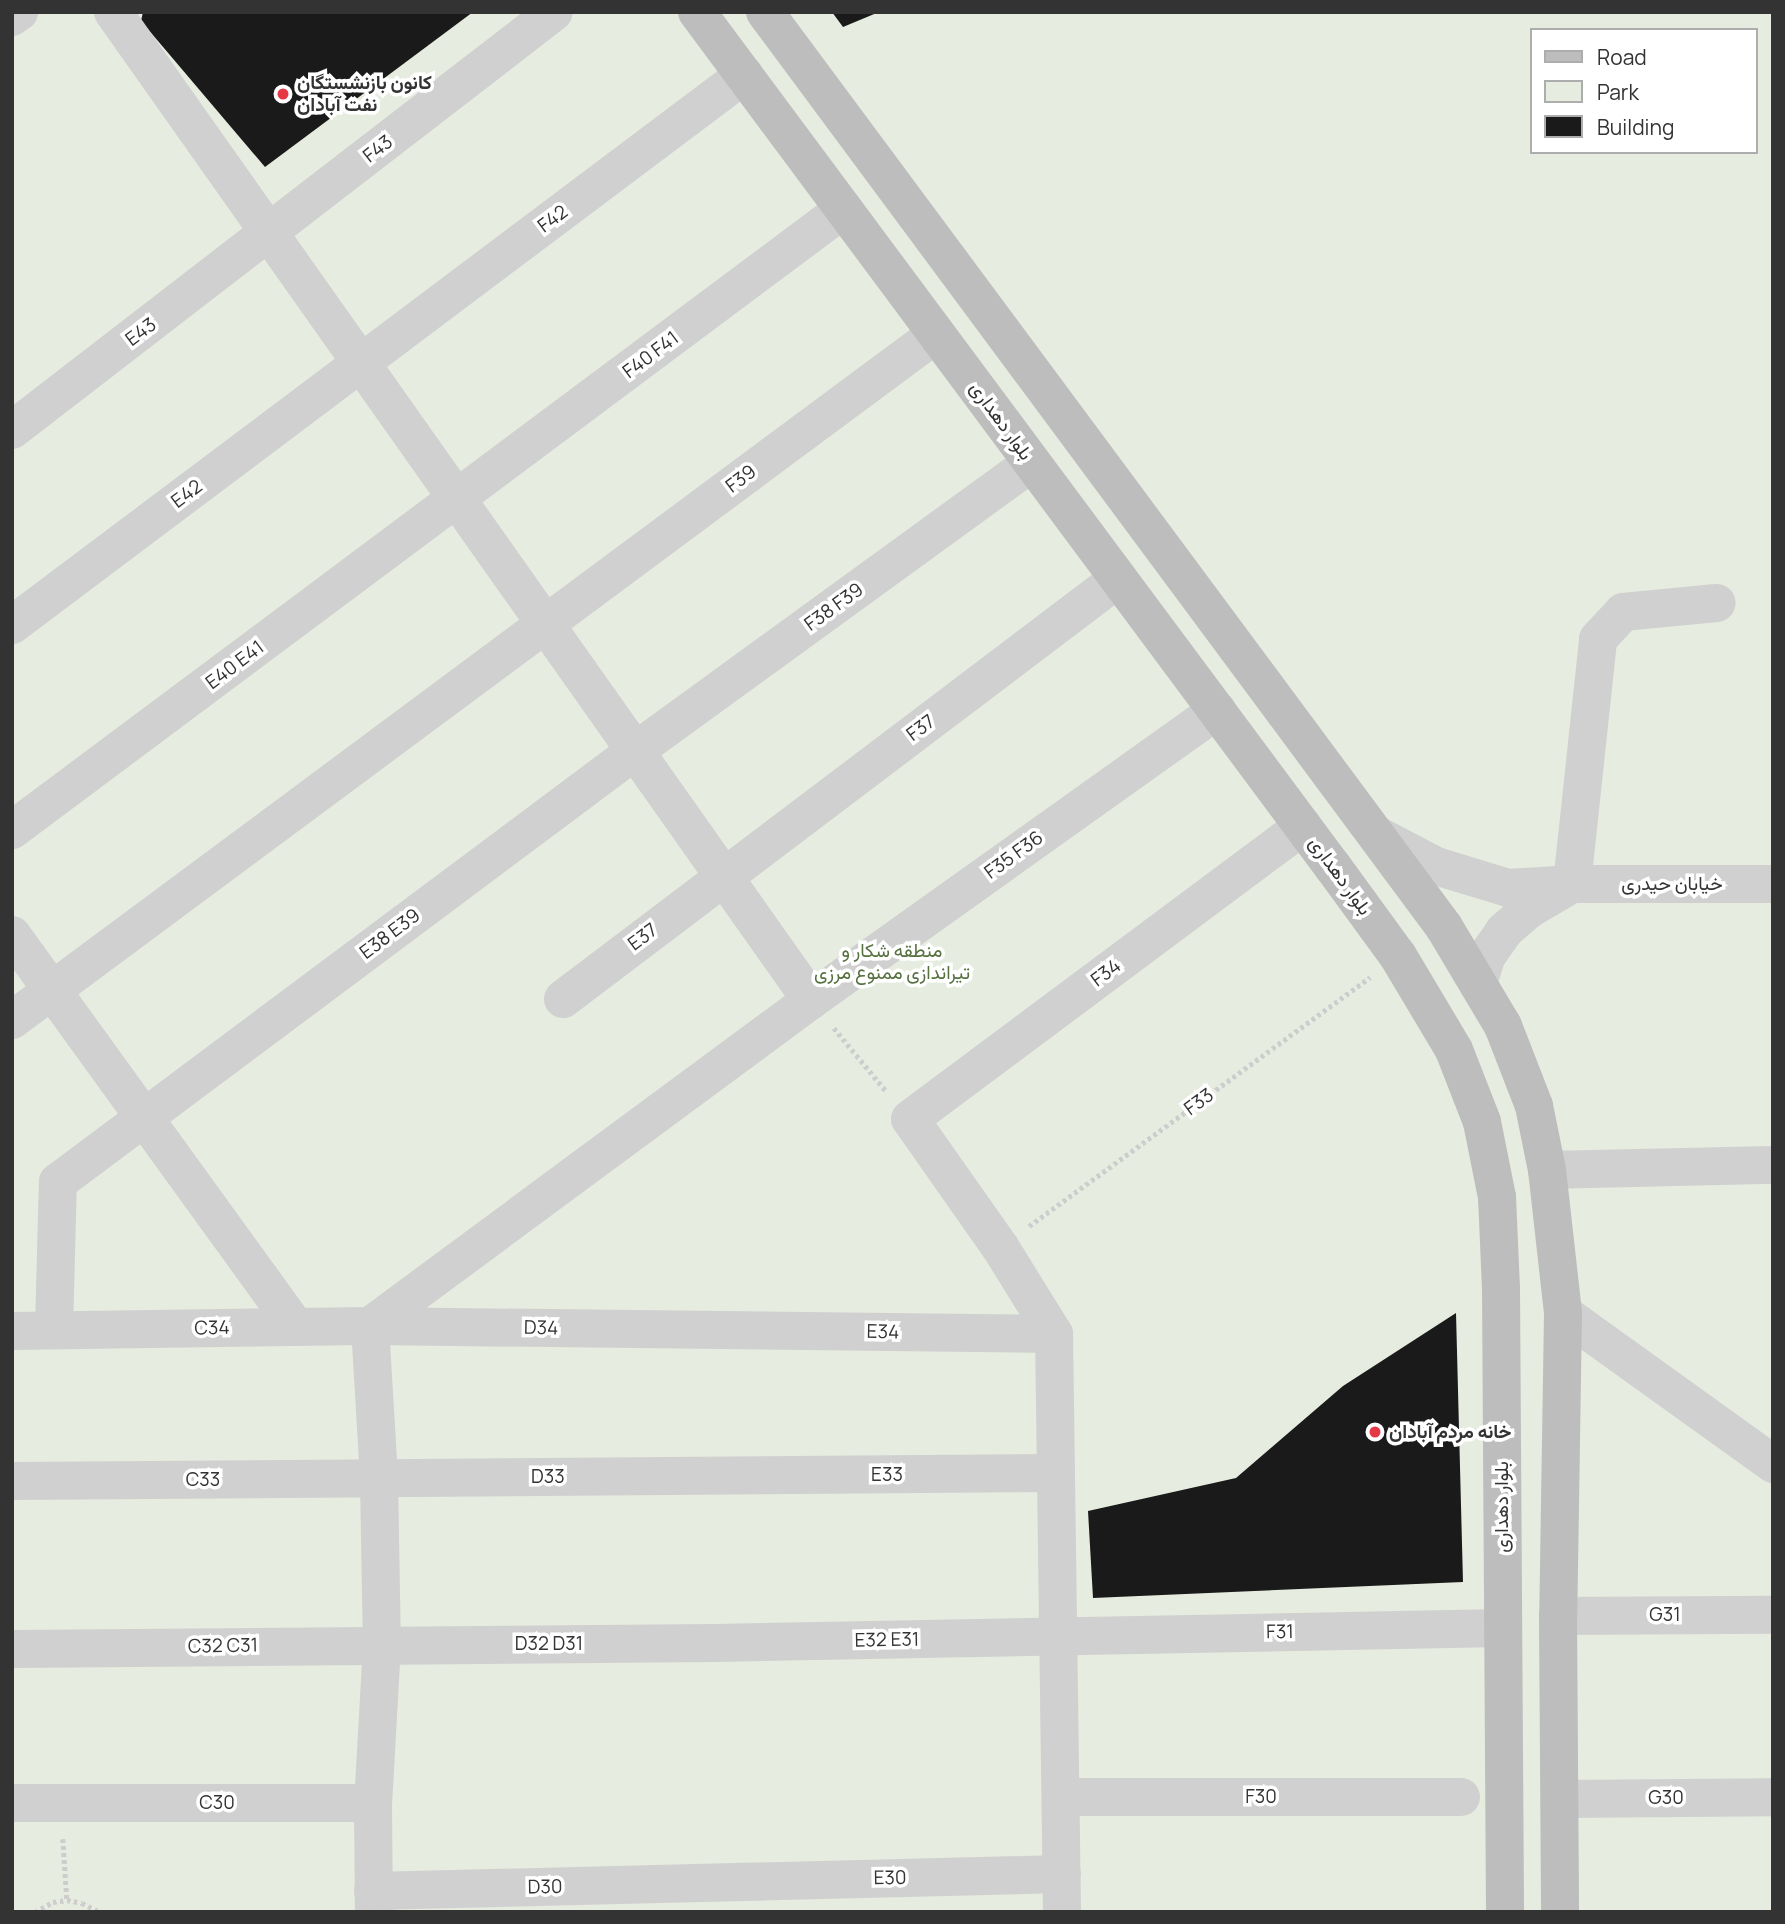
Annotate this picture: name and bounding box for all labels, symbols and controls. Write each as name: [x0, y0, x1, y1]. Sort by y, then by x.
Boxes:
legend: [1530, 28, 1757, 154]
text: Road: [1597, 43, 1647, 71]
place label: کانون بازنشستگان نفت آبادان: [297, 72, 432, 116]
text: Park: [1597, 78, 1639, 106]
marker: کانون بازنشستگان نفت آبادان: [275, 86, 291, 102]
text: Building: [1597, 113, 1674, 141]
street label: F43: [359, 130, 397, 168]
street label: F42: [534, 200, 572, 238]
street label: E43: [121, 313, 161, 351]
street label: F40 F41: [619, 327, 683, 383]
street label: بلوار دهداری: [965, 377, 1037, 465]
street label: F39: [721, 460, 761, 498]
street label: E42: [167, 475, 207, 513]
street label: F38 F39: [800, 578, 868, 636]
street label: E40 E41: [201, 636, 269, 694]
street label: F37: [902, 710, 940, 746]
street label: F35 F36: [980, 826, 1048, 884]
street label: بلوار دهداری: [1304, 832, 1376, 920]
street label: خیابان حیدری: [1621, 873, 1723, 895]
street label: E38 E39: [355, 904, 425, 964]
street label: E37: [624, 919, 662, 955]
park label: منطقه شکار و تیراندازی ممنوع مرزی: [814, 940, 970, 984]
street label: F34: [1087, 954, 1125, 992]
street label: F33: [1180, 1084, 1218, 1120]
street label: C34: [194, 1316, 230, 1340]
street label: D34: [524, 1316, 558, 1340]
street label: E34: [867, 1320, 899, 1344]
place label: خانه مردم آبادان: [1389, 1421, 1512, 1443]
marker: خانه مردم آبادان: [1367, 1424, 1383, 1440]
street label: بلوار دهداری: [1491, 1461, 1513, 1553]
street label: E33: [871, 1464, 903, 1486]
street label: D33: [531, 1466, 565, 1488]
street label: C33: [186, 1469, 220, 1491]
street label: G31: [1649, 1604, 1681, 1626]
street label: F31: [1266, 1620, 1294, 1644]
street label: E32 E31: [854, 1628, 920, 1652]
street label: D32 D31: [515, 1633, 583, 1655]
street label: C32 C31: [188, 1634, 258, 1658]
street label: F30: [1245, 1786, 1277, 1808]
street label: G30: [1648, 1787, 1684, 1809]
street label: C30: [199, 1792, 235, 1814]
street label: E30: [873, 1866, 907, 1890]
street label: D30: [527, 1875, 563, 1899]

